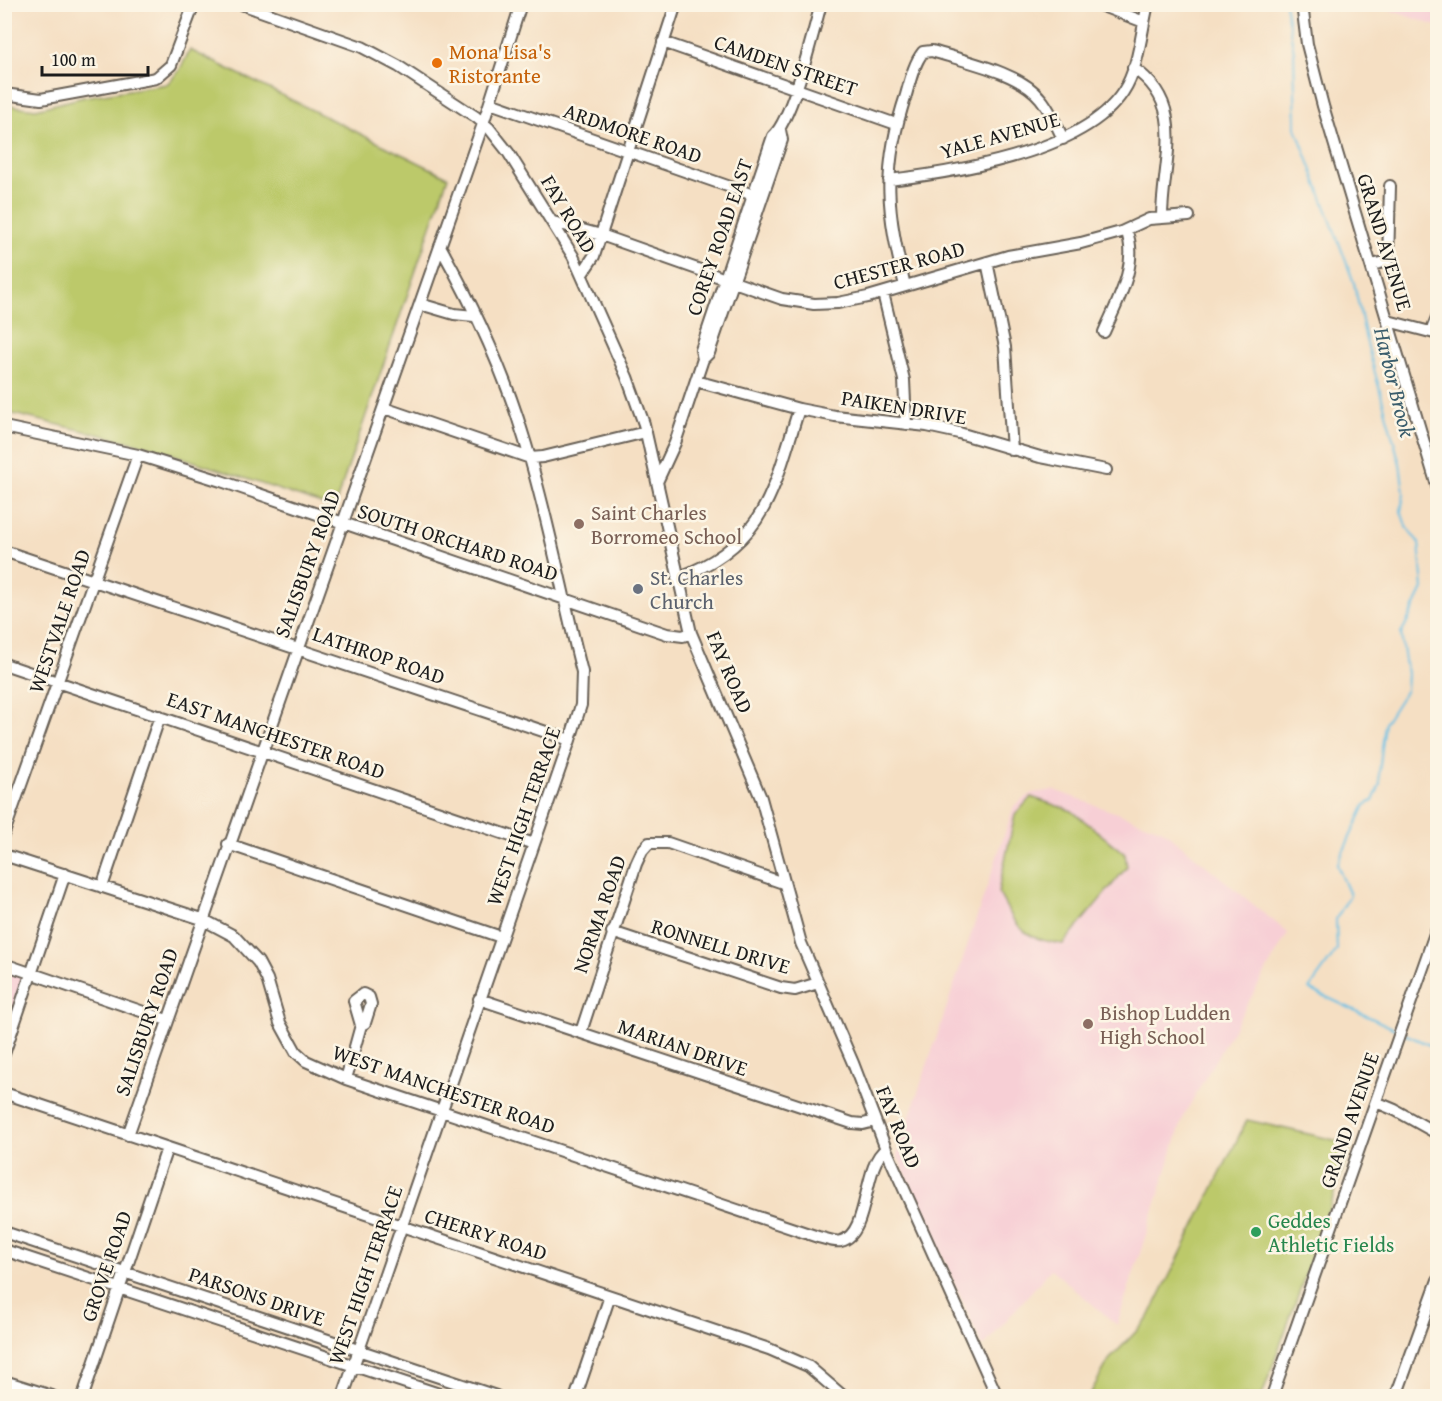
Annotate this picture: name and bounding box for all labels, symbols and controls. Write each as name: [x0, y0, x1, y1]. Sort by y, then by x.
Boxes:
street label: CAMDEN STREET: [710, 26, 862, 104]
place label: Mona Lisa's Ristorante: [449, 36, 551, 91]
scale bar: [42, 39, 148, 77]
text: 100 m: [51, 46, 96, 73]
marker: Mona Lisa's Ristorante: [430, 56, 444, 70]
street label: ARDMORE ROAD: [560, 95, 706, 171]
street label: YALE AVENUE: [937, 103, 1064, 167]
street label: COREY ROAD EAST: [678, 154, 760, 320]
street label: FAY ROAD: [533, 169, 605, 259]
street label: GRAND AVENUE: [1349, 170, 1421, 315]
street label: CHESTER ROAD: [830, 233, 968, 297]
water label: Harbor Brook: [1366, 323, 1424, 441]
street label: PAIKEN DRIVE: [839, 382, 969, 432]
street label: SALISBURY ROAD: [266, 486, 348, 642]
street label: SOUTH ORCHARD ROAD: [354, 495, 562, 589]
place label: Saint Charles Borromeo School: [591, 497, 742, 552]
marker: Saint Charles Borromeo School: [572, 517, 586, 531]
street label: WESTVALE ROAD: [20, 545, 98, 697]
place label: St. Charles Church: [650, 562, 743, 617]
marker: St. Charles Church: [631, 582, 645, 596]
street label: LATHROP ROAD: [309, 618, 449, 692]
street label: FAY ROAD: [699, 626, 761, 718]
street label: EAST MANCHESTER ROAD: [163, 683, 389, 787]
street label: WEST HIGH TERRACE: [478, 722, 568, 910]
street label: NORMA ROAD: [564, 851, 634, 977]
street label: RONNELL DRIVE: [648, 910, 795, 982]
street label: SALISBURY ROAD: [106, 944, 186, 1100]
place label: Bishop Ludden High School: [1100, 997, 1230, 1052]
street label: MARIAN DRIVE: [614, 1010, 752, 1084]
marker: Bishop Ludden High School: [1081, 1017, 1095, 1031]
street label: WEST MANCHESTER ROAD: [328, 1036, 560, 1142]
street label: GRAND AVENUE: [1311, 1047, 1387, 1192]
street label: FAY ROAD: [868, 1081, 930, 1173]
street label: WEST HIGH TERRACE: [320, 1181, 410, 1369]
street label: CHERRY ROAD: [421, 1200, 551, 1268]
place label: Geddes Athletic Fields: [1268, 1205, 1394, 1260]
street label: GROVE ROAD: [73, 1206, 139, 1326]
marker: Geddes Athletic Fields: [1249, 1225, 1263, 1239]
street label: PARSONS DRIVE: [185, 1258, 330, 1334]

